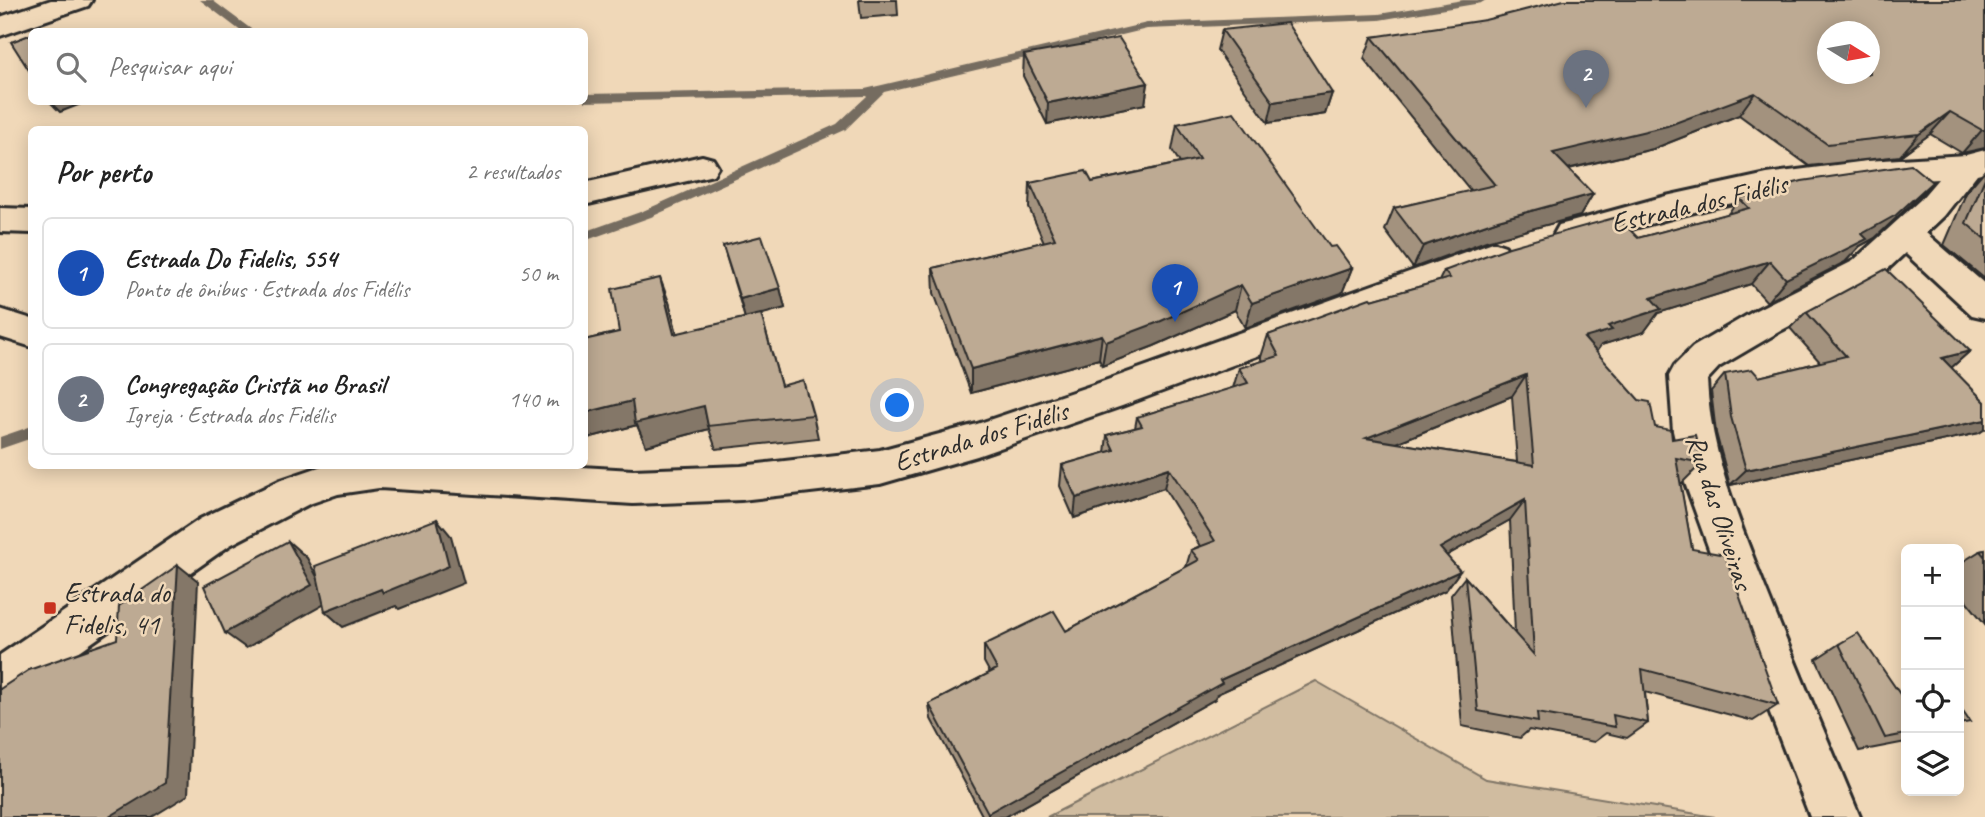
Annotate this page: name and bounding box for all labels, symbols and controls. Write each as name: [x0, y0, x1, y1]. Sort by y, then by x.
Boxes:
north arrow: [1817, 21, 1880, 84]
search box: [28, 28, 588, 105]
icon: search: [52, 48, 90, 86]
text: Pesquisar aqui: [108, 50, 232, 83]
pin: 2: [1563, 50, 1609, 108]
text: Por perto: [56, 153, 151, 191]
text: 2 resultados: [466, 157, 560, 186]
street label: Estrada dos Fidélis: [1607, 165, 1793, 240]
text: Estrada Do Fidelis, 554: [125, 242, 337, 275]
text: 1: [76, 259, 86, 288]
text: 50 m: [519, 259, 558, 288]
pin: 1: [1152, 264, 1198, 322]
text: Ponto de ônibus · Estrada dos Fidélis: [125, 275, 409, 304]
text: Congregação Cristã no Brasil: [125, 368, 385, 401]
text: 2: [76, 385, 86, 414]
text: 140 m: [509, 385, 558, 414]
your location: [880, 388, 914, 422]
street label: Estrada dos Fidélis: [890, 392, 1075, 479]
text: Igreja · Estrada dos Fidélis: [125, 401, 335, 430]
street label: Rua das Oliveiras: [1678, 430, 1762, 596]
map controls: [1901, 544, 1964, 796]
button: +: [1901, 544, 1964, 607]
place label: Estrada do Fidelis, 41: [64, 575, 172, 642]
marker: Estrada do Fidelis, 41: [42, 600, 58, 616]
button: −: [1901, 607, 1964, 670]
button: locate: [1901, 670, 1964, 733]
button: layers: [1901, 733, 1964, 796]

